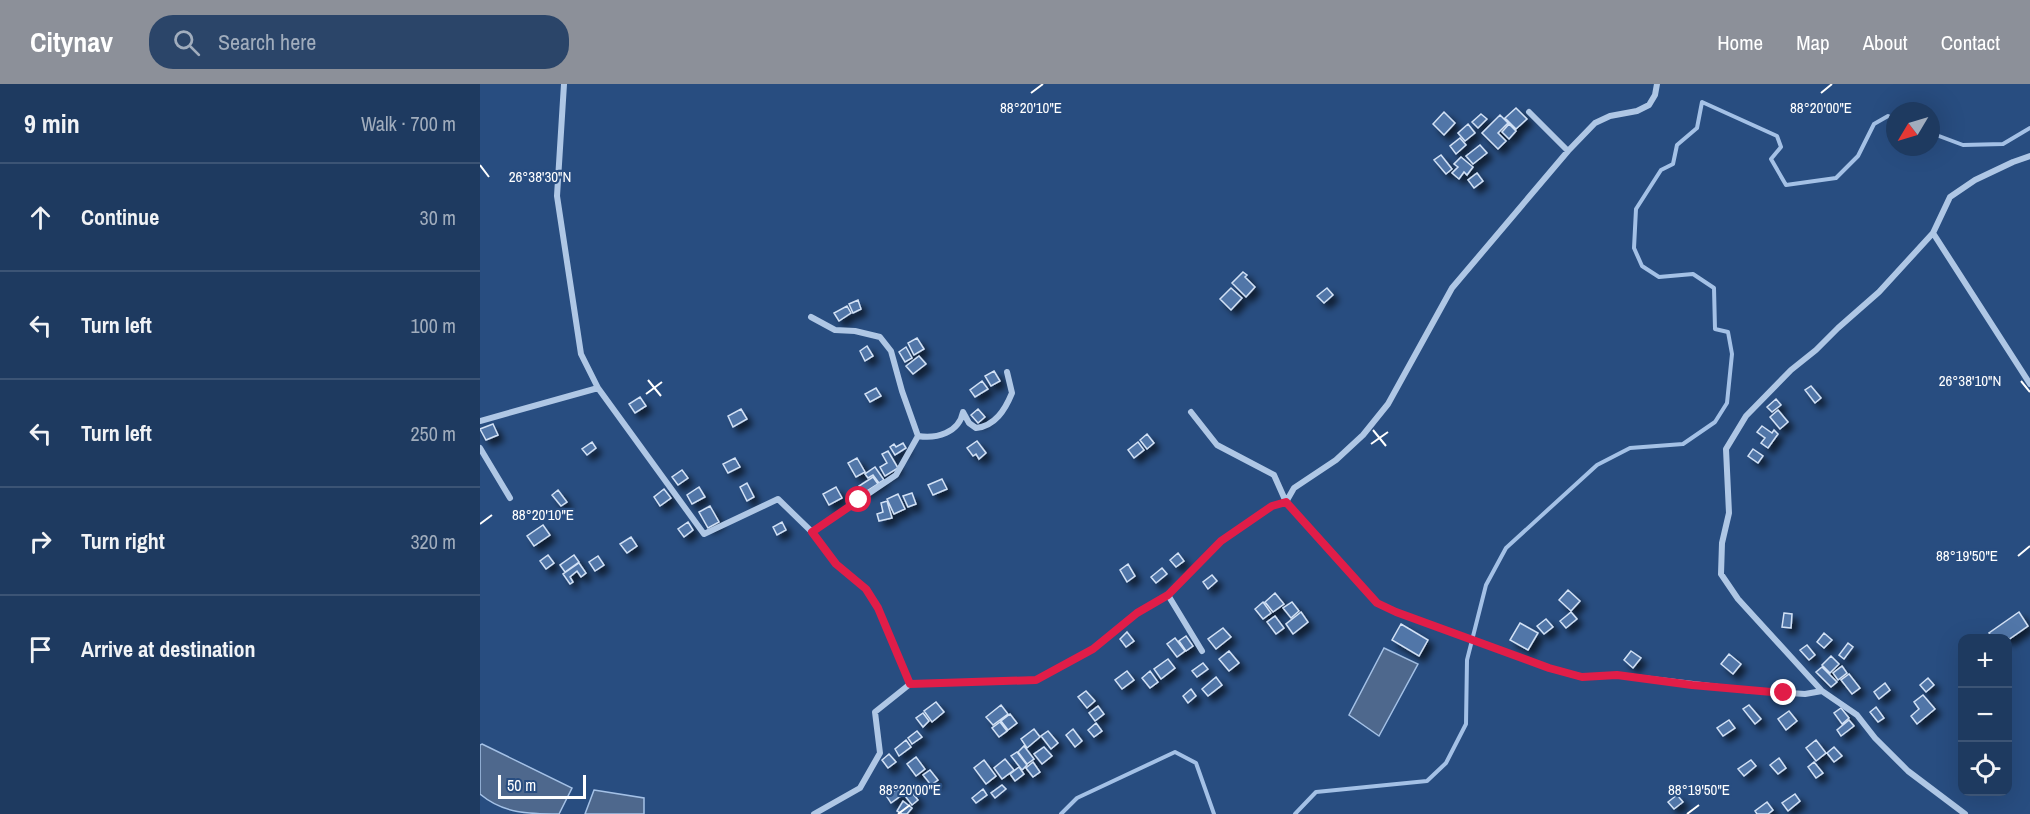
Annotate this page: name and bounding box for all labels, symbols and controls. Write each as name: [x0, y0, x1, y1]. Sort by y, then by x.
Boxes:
search box: [149, 15, 569, 69]
text: Citynav: [30, 23, 113, 61]
icon: search: [170, 26, 203, 59]
text: Search here: [218, 27, 316, 57]
text: Home: [1717, 28, 1763, 57]
text: Map: [1796, 28, 1830, 57]
text: About: [1863, 28, 1908, 57]
text: Contact: [1941, 28, 2000, 57]
text: 88°20'10"E: [1000, 97, 1062, 118]
text: 88°20'00"E: [1790, 97, 1852, 118]
north arrow: [1886, 102, 1940, 156]
text: 9 min: [24, 106, 80, 141]
text: Walk · 700 m: [361, 110, 456, 137]
text: 26°38'30"N: [509, 166, 571, 187]
icon: ahead: [24, 201, 57, 234]
text: Continue: [81, 202, 159, 232]
text: 30 m: [420, 204, 456, 231]
icon: left: [24, 309, 57, 342]
text: Turn left: [81, 310, 152, 340]
text: 100 m: [410, 312, 456, 339]
text: 26°38'10"N: [1939, 370, 2001, 391]
icon: left: [24, 417, 57, 450]
text: Turn left: [81, 418, 152, 448]
text: 250 m: [410, 420, 456, 447]
route start: [845, 486, 871, 512]
text: 88°20'10"E: [512, 504, 574, 525]
icon: right: [24, 525, 57, 558]
text: Turn right: [81, 526, 165, 556]
text: 320 m: [410, 528, 456, 555]
text: 88°19'50"E: [1936, 545, 1998, 566]
icon: arrive: [24, 633, 57, 666]
text: Arrive at destination: [81, 634, 255, 664]
map controls: [1958, 634, 2012, 796]
button: +: [1958, 634, 2012, 688]
route end: [1770, 679, 1796, 705]
button: −: [1958, 688, 2012, 742]
button: locate: [1958, 742, 2012, 796]
scale bar: [498, 772, 586, 800]
text: 50 m: [507, 774, 536, 796]
text: 88°20'00"E: [879, 779, 941, 800]
text: 88°19'50"E: [1668, 779, 1730, 800]

